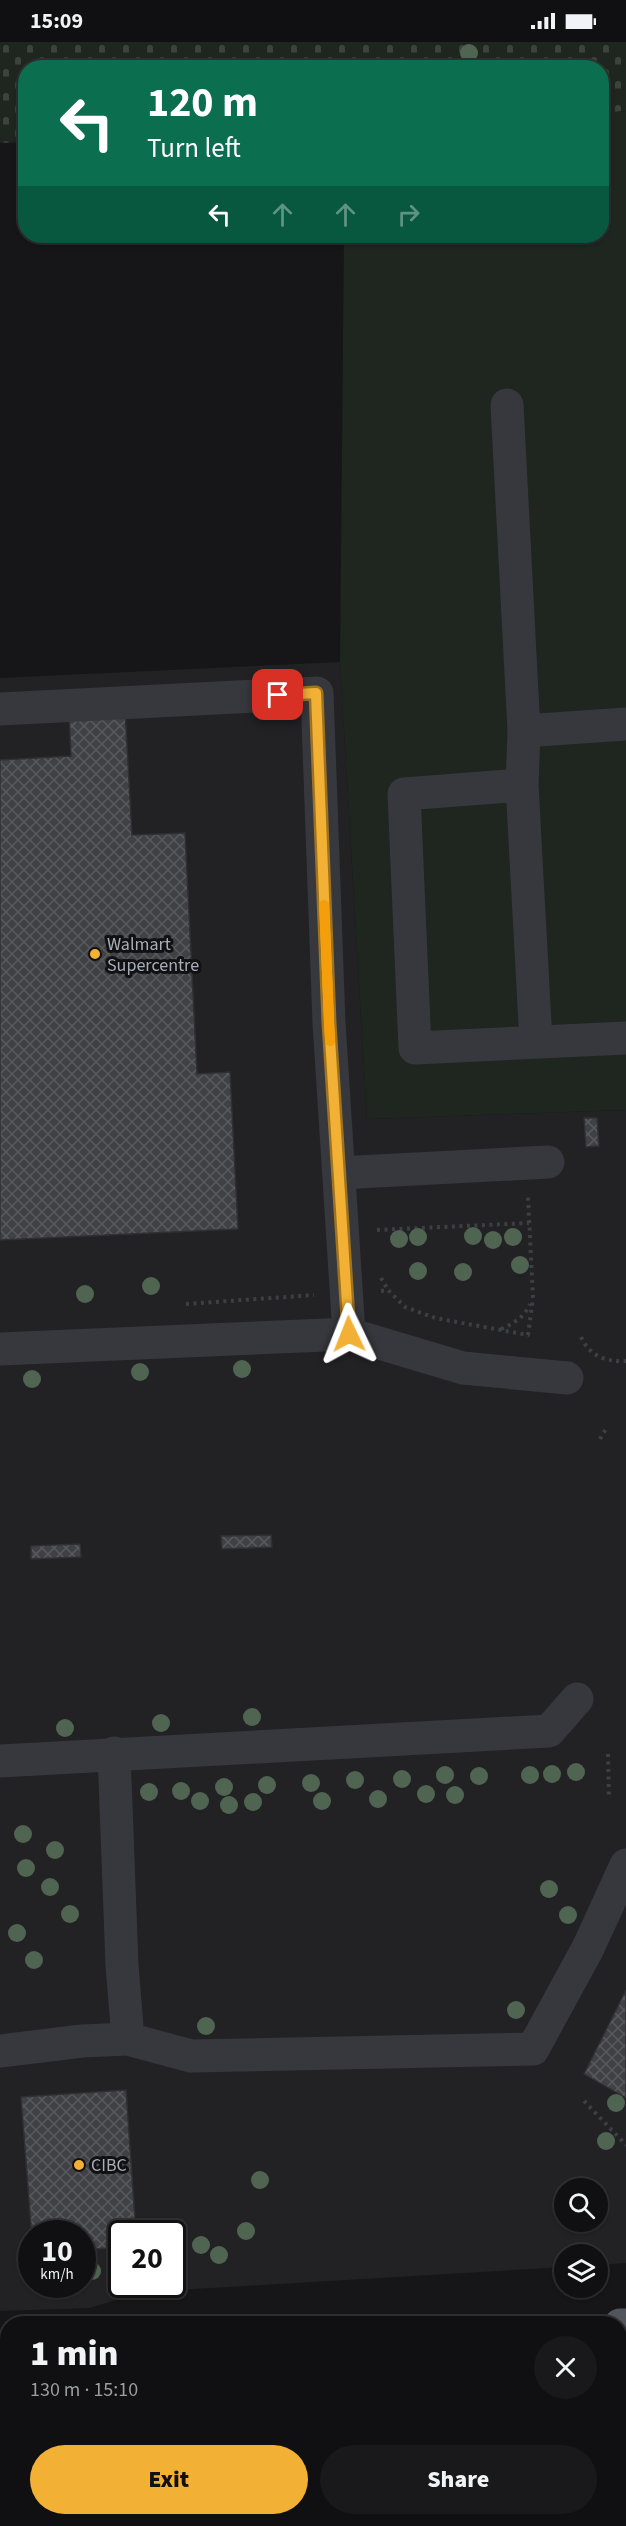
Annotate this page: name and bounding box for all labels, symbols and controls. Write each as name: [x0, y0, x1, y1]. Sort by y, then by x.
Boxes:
text: 15:09: [30, 5, 83, 37]
text: 120 m: [147, 73, 258, 133]
icon: left: [48, 84, 126, 162]
text: Turn left: [147, 129, 241, 168]
icon: left: [203, 198, 236, 231]
icon: ahead: [266, 198, 299, 231]
icon: ahead: [329, 198, 362, 231]
icon: right: [392, 198, 425, 231]
pin: [252, 669, 303, 720]
icon: arrive: [261, 678, 294, 711]
place label: Walmart Supercentre: [107, 932, 199, 978]
marker: Walmart Supercentre: [88, 947, 102, 961]
position arrow: [317, 1302, 381, 1366]
place label: CIBC: [91, 2153, 127, 2178]
marker: CIBC: [72, 2158, 86, 2172]
map controls: [554, 2178, 608, 2298]
button: search: [554, 2178, 608, 2232]
speed limit sign: 20: [108, 2220, 186, 2298]
text: 10: [41, 2230, 73, 2273]
button: layers: [554, 2244, 608, 2298]
text: km/h: [40, 2264, 74, 2285]
text: 1 min: [30, 2328, 118, 2379]
button: close: [534, 2336, 597, 2399]
text: 130 m · 15:10: [30, 2376, 138, 2404]
button: Exit: [30, 2445, 308, 2514]
button: Share: [320, 2445, 597, 2514]

